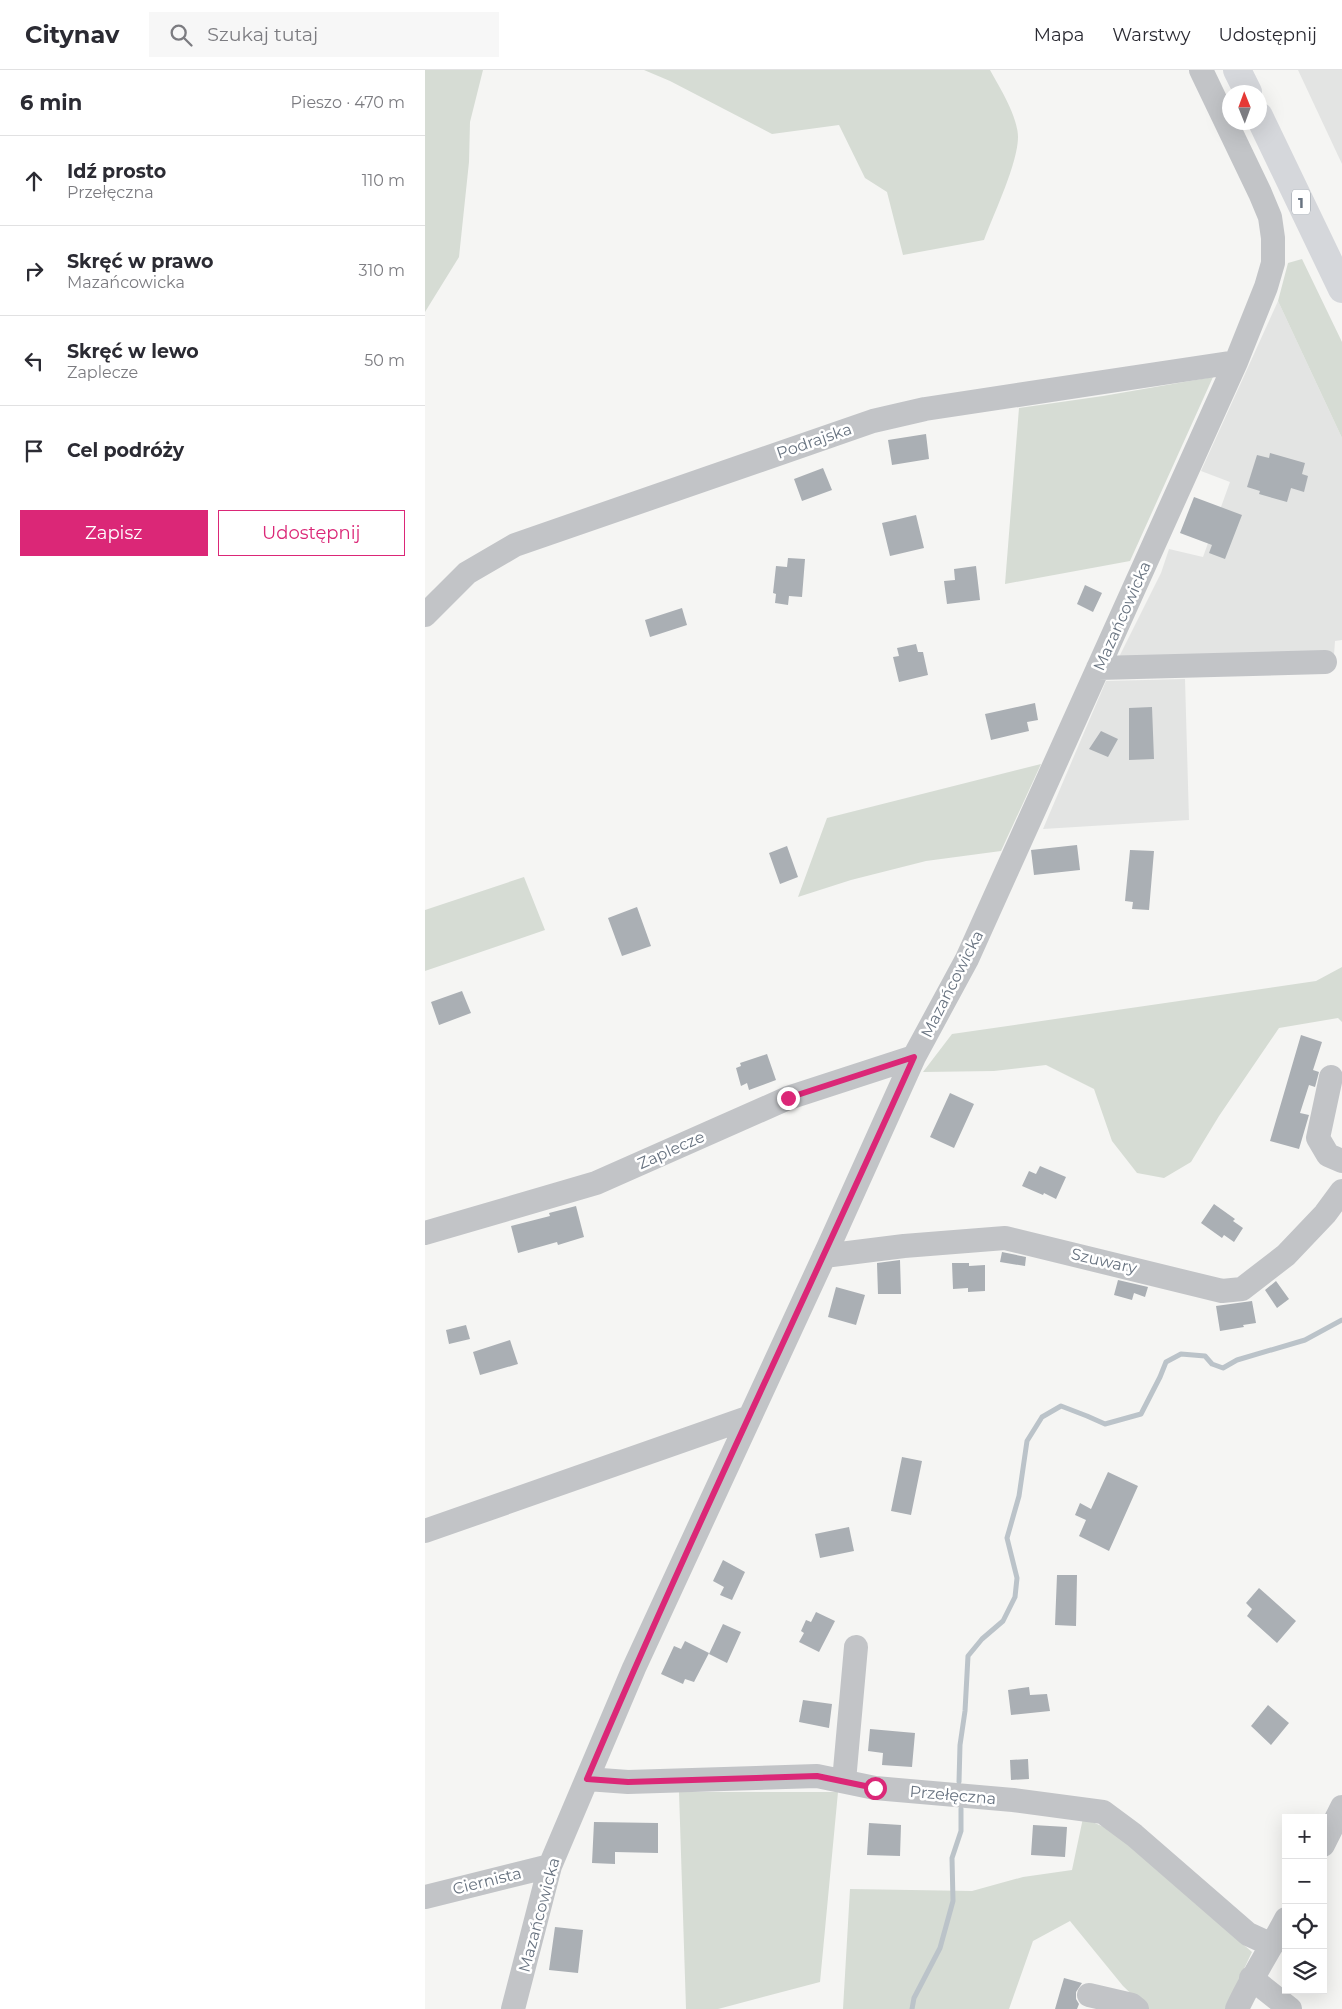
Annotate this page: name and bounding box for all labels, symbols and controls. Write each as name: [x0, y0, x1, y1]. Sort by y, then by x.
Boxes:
search box: [149, 12, 499, 57]
text: Citynav: [25, 20, 119, 49]
icon: search: [167, 21, 195, 49]
text: Szukaj tutaj: [207, 23, 318, 46]
text: Mapa: [1034, 24, 1084, 46]
text: Warstwy: [1112, 24, 1190, 46]
text: Udostępnij: [1218, 24, 1317, 46]
north arrow: [1222, 85, 1267, 130]
text: 6 min: [20, 90, 82, 115]
text: Pieszo · 470 m: [291, 93, 405, 112]
text: Idź prosto: [67, 160, 166, 183]
icon: ahead: [20, 167, 48, 195]
text: 110 m: [362, 171, 405, 190]
text: Przełęczna: [67, 183, 154, 202]
road number: 1: [1292, 190, 1310, 214]
text: Skręć w prawo: [67, 250, 213, 273]
icon: right: [20, 257, 48, 285]
text: 310 m: [358, 261, 405, 280]
text: Mazańcowicka: [67, 273, 185, 292]
text: Skręć w lewo: [67, 340, 199, 363]
icon: left: [20, 347, 48, 375]
text: 50 m: [364, 351, 405, 370]
text: Zaplecze: [67, 363, 138, 382]
street label: Podrajska: [774, 419, 854, 463]
icon: arrive: [20, 437, 48, 465]
text: Cel podróży: [67, 439, 184, 462]
button: Zapisz: [20, 510, 208, 556]
button: Udostępnij: [218, 510, 405, 556]
street label: Mazańcowicka: [1089, 558, 1155, 674]
street label: Mazańcowicka: [917, 927, 987, 1041]
route end: [777, 1087, 800, 1110]
street label: Zaplecze: [635, 1127, 707, 1173]
street label: Szuwary: [1069, 1244, 1139, 1278]
route start: [864, 1777, 887, 1800]
street label: Przełęczna: [909, 1782, 997, 1808]
map controls: [1282, 1814, 1327, 1994]
button: +: [1282, 1814, 1327, 1859]
street label: Mazańcowicka: [515, 1856, 563, 1974]
button: −: [1282, 1859, 1327, 1904]
street label: Ciernista: [451, 1863, 523, 1899]
button: locate: [1282, 1904, 1327, 1949]
button: layers: [1282, 1949, 1327, 1994]

